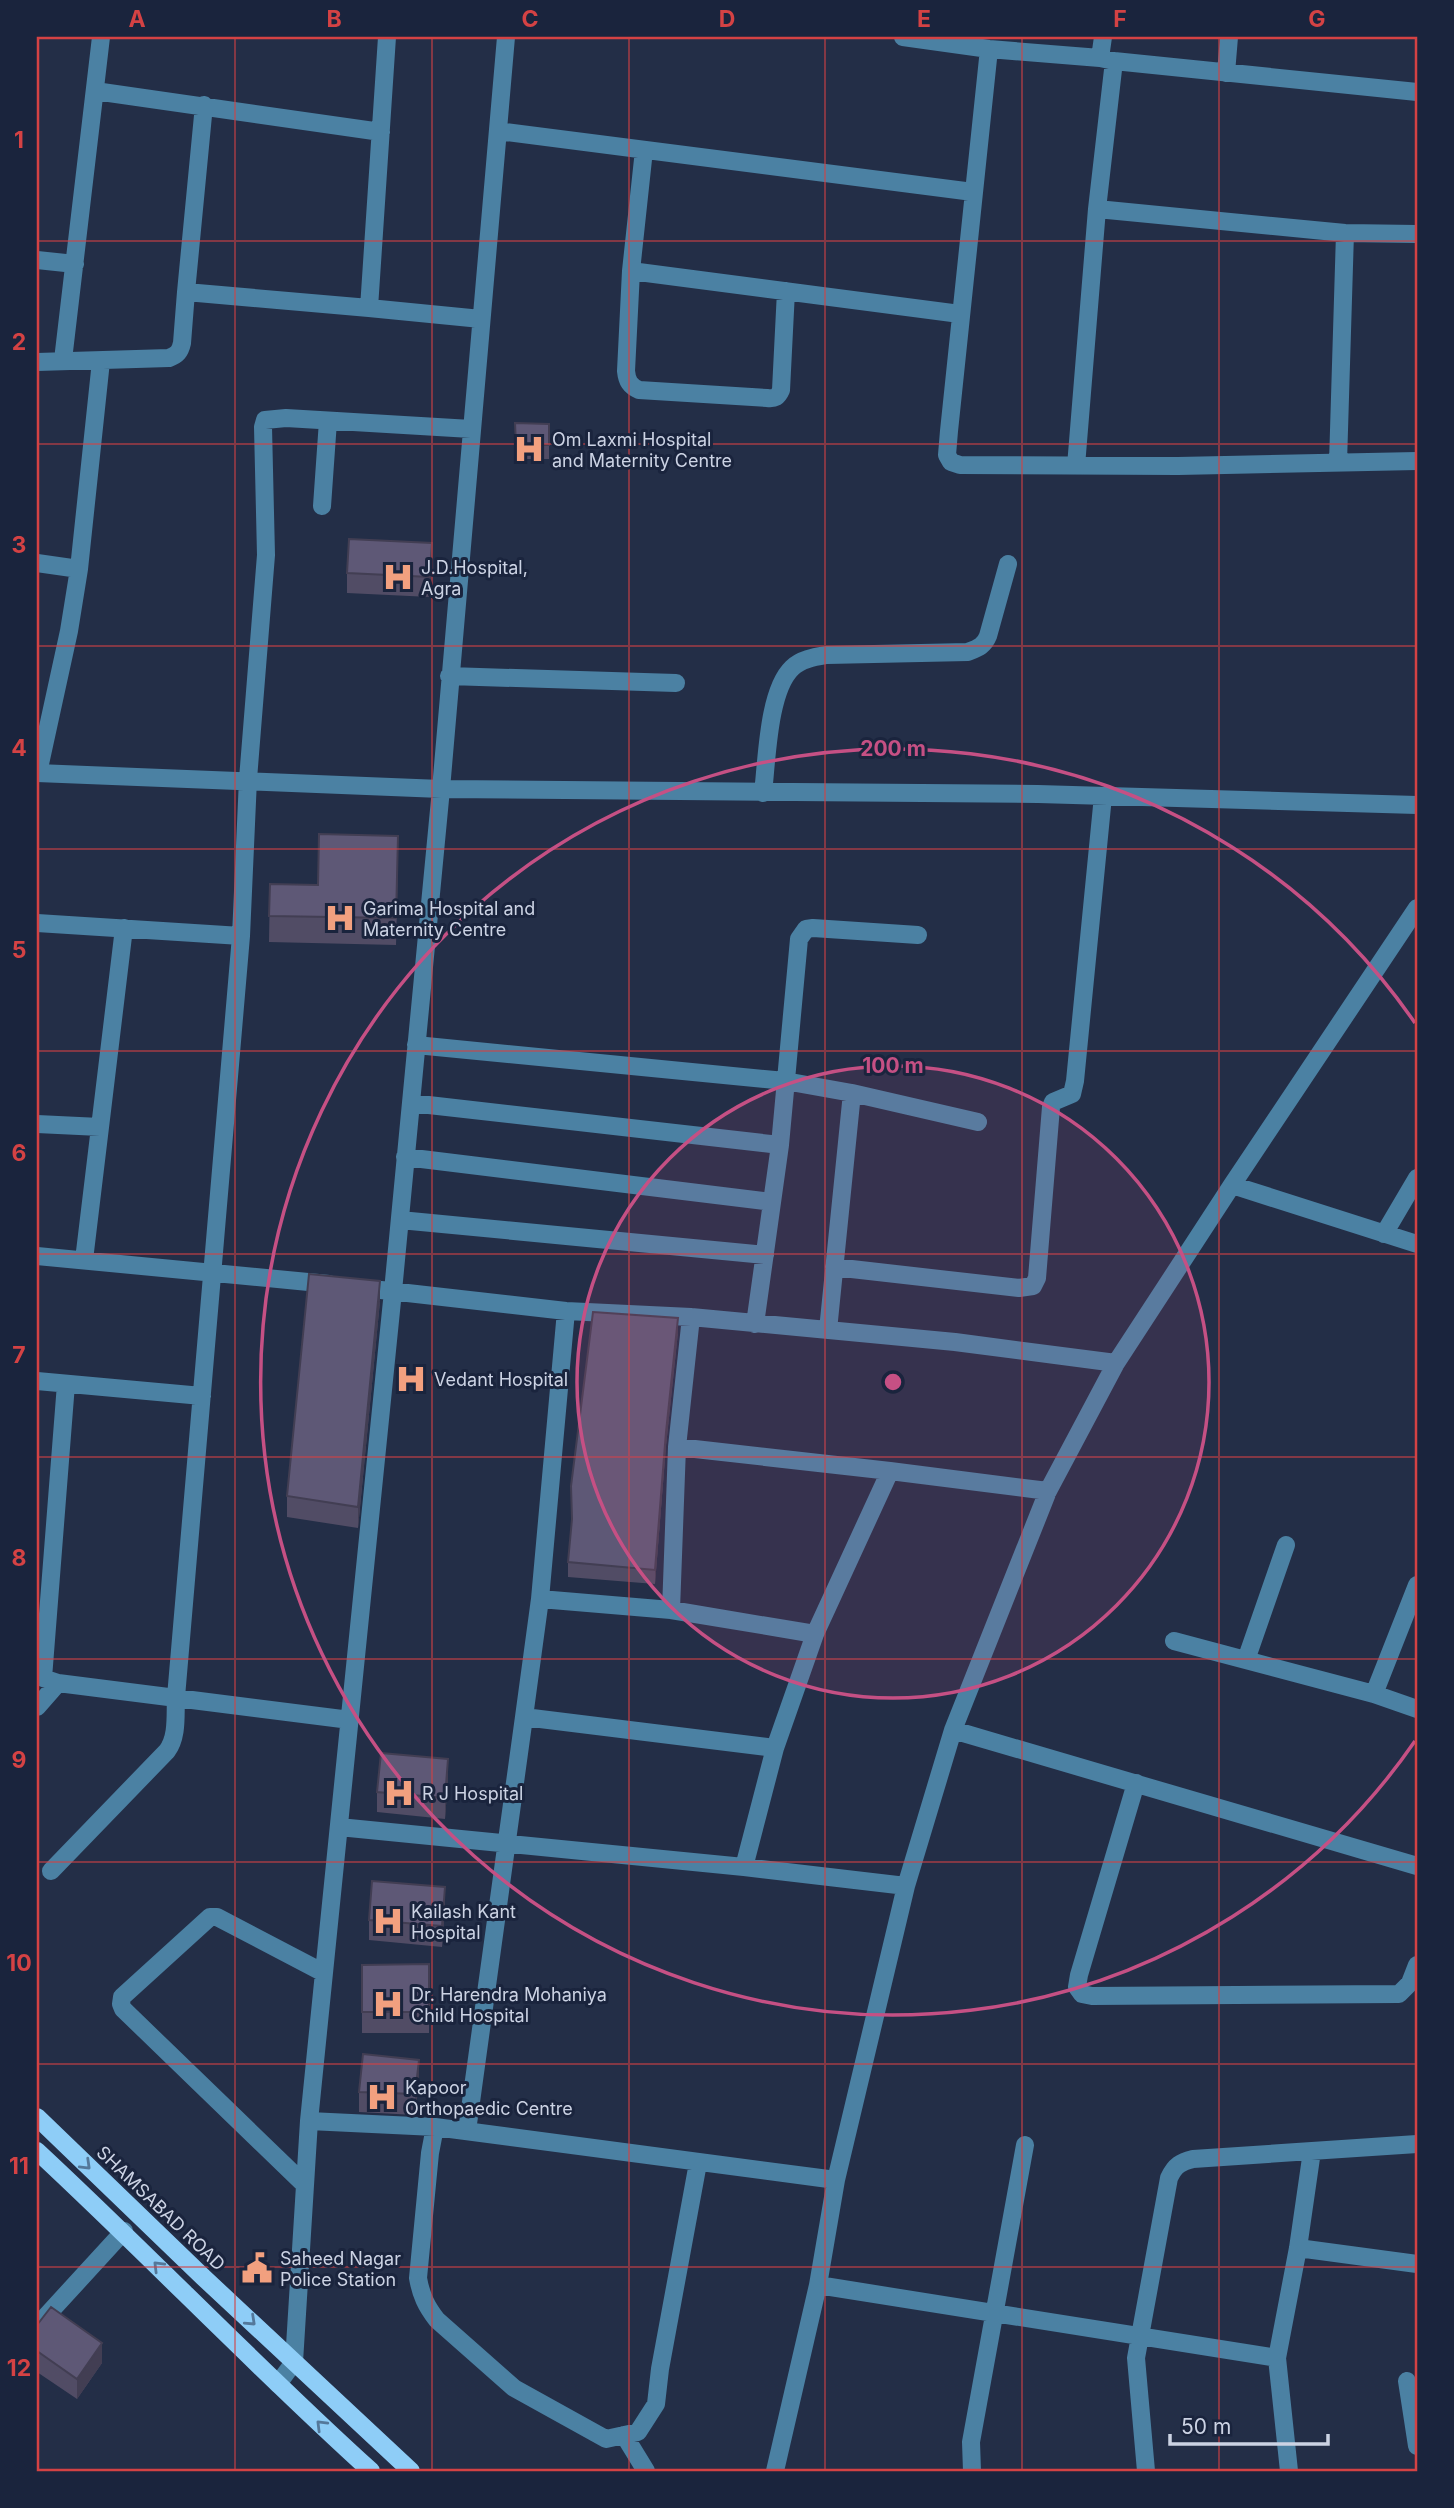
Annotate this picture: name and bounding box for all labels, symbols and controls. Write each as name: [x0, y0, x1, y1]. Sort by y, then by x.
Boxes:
text: A: [128, 5, 146, 33]
text: B: [326, 5, 342, 33]
text: C: [521, 5, 539, 33]
text: D: [719, 5, 735, 33]
text: E: [917, 5, 931, 33]
text: F: [1113, 5, 1127, 33]
text: G: [1308, 5, 1326, 33]
text: 1: [14, 126, 24, 154]
text: 2: [12, 328, 26, 356]
place label: Om Laxmi Hospital and Maternity Centre: [552, 429, 732, 471]
hospital icon: Om Laxmi Hospital and Maternity Centre: [512, 432, 546, 466]
text: 3: [12, 531, 26, 559]
place label: J.D.Hospital, Agra: [421, 557, 528, 599]
hospital icon: J.D.Hospital, Agra: [381, 560, 415, 594]
text: 4: [11, 734, 27, 762]
text: 200 m: [860, 736, 926, 761]
place label: Garima Hospital and Maternity Centre: [363, 898, 535, 940]
hospital icon: Garima Hospital and Maternity Centre: [323, 901, 357, 935]
text: 5: [12, 936, 26, 964]
text: 100 m: [862, 1053, 924, 1078]
text: 6: [12, 1139, 26, 1167]
text: 7: [12, 1341, 26, 1369]
hospital icon: Vedant Hospital: [394, 1362, 428, 1396]
place label: Vedant Hospital: [434, 1369, 568, 1390]
centre of rings: [881, 1370, 905, 1394]
text: 8: [12, 1544, 26, 1572]
text: 9: [12, 1746, 26, 1774]
hospital icon: R J Hospital: [382, 1776, 416, 1810]
place label: R J Hospital: [422, 1783, 523, 1804]
place label: Kailash Kant Hospital: [411, 1901, 516, 1943]
hospital icon: Kailash Kant Hospital: [371, 1904, 405, 1938]
text: 10: [6, 1949, 32, 1977]
place label: Dr. Harendra Mohaniya Child Hospital: [411, 1984, 607, 2026]
hospital icon: Dr. Harendra Mohaniya Child Hospital: [371, 1987, 405, 2021]
place label: Kapoor Orthopaedic Centre: [405, 2077, 573, 2119]
hospital icon: Kapoor Orthopaedic Centre: [365, 2080, 399, 2114]
street label: SHAMSABAD ROAD: [93, 2141, 229, 2275]
text: 11: [9, 2152, 29, 2180]
one-way arrow: [77, 2156, 90, 2169]
place label: Saheed Nagar Police Station: [280, 2248, 401, 2290]
public building icon: Saheed Nagar Police Station: [240, 2251, 274, 2285]
one-way arrow: [154, 2262, 166, 2274]
one-way arrow: [243, 2313, 256, 2326]
text: 12: [7, 2354, 31, 2382]
scale bar: [1170, 2403, 1328, 2447]
text: 50 m: [1181, 2414, 1231, 2439]
one-way arrow: [316, 2420, 329, 2433]

